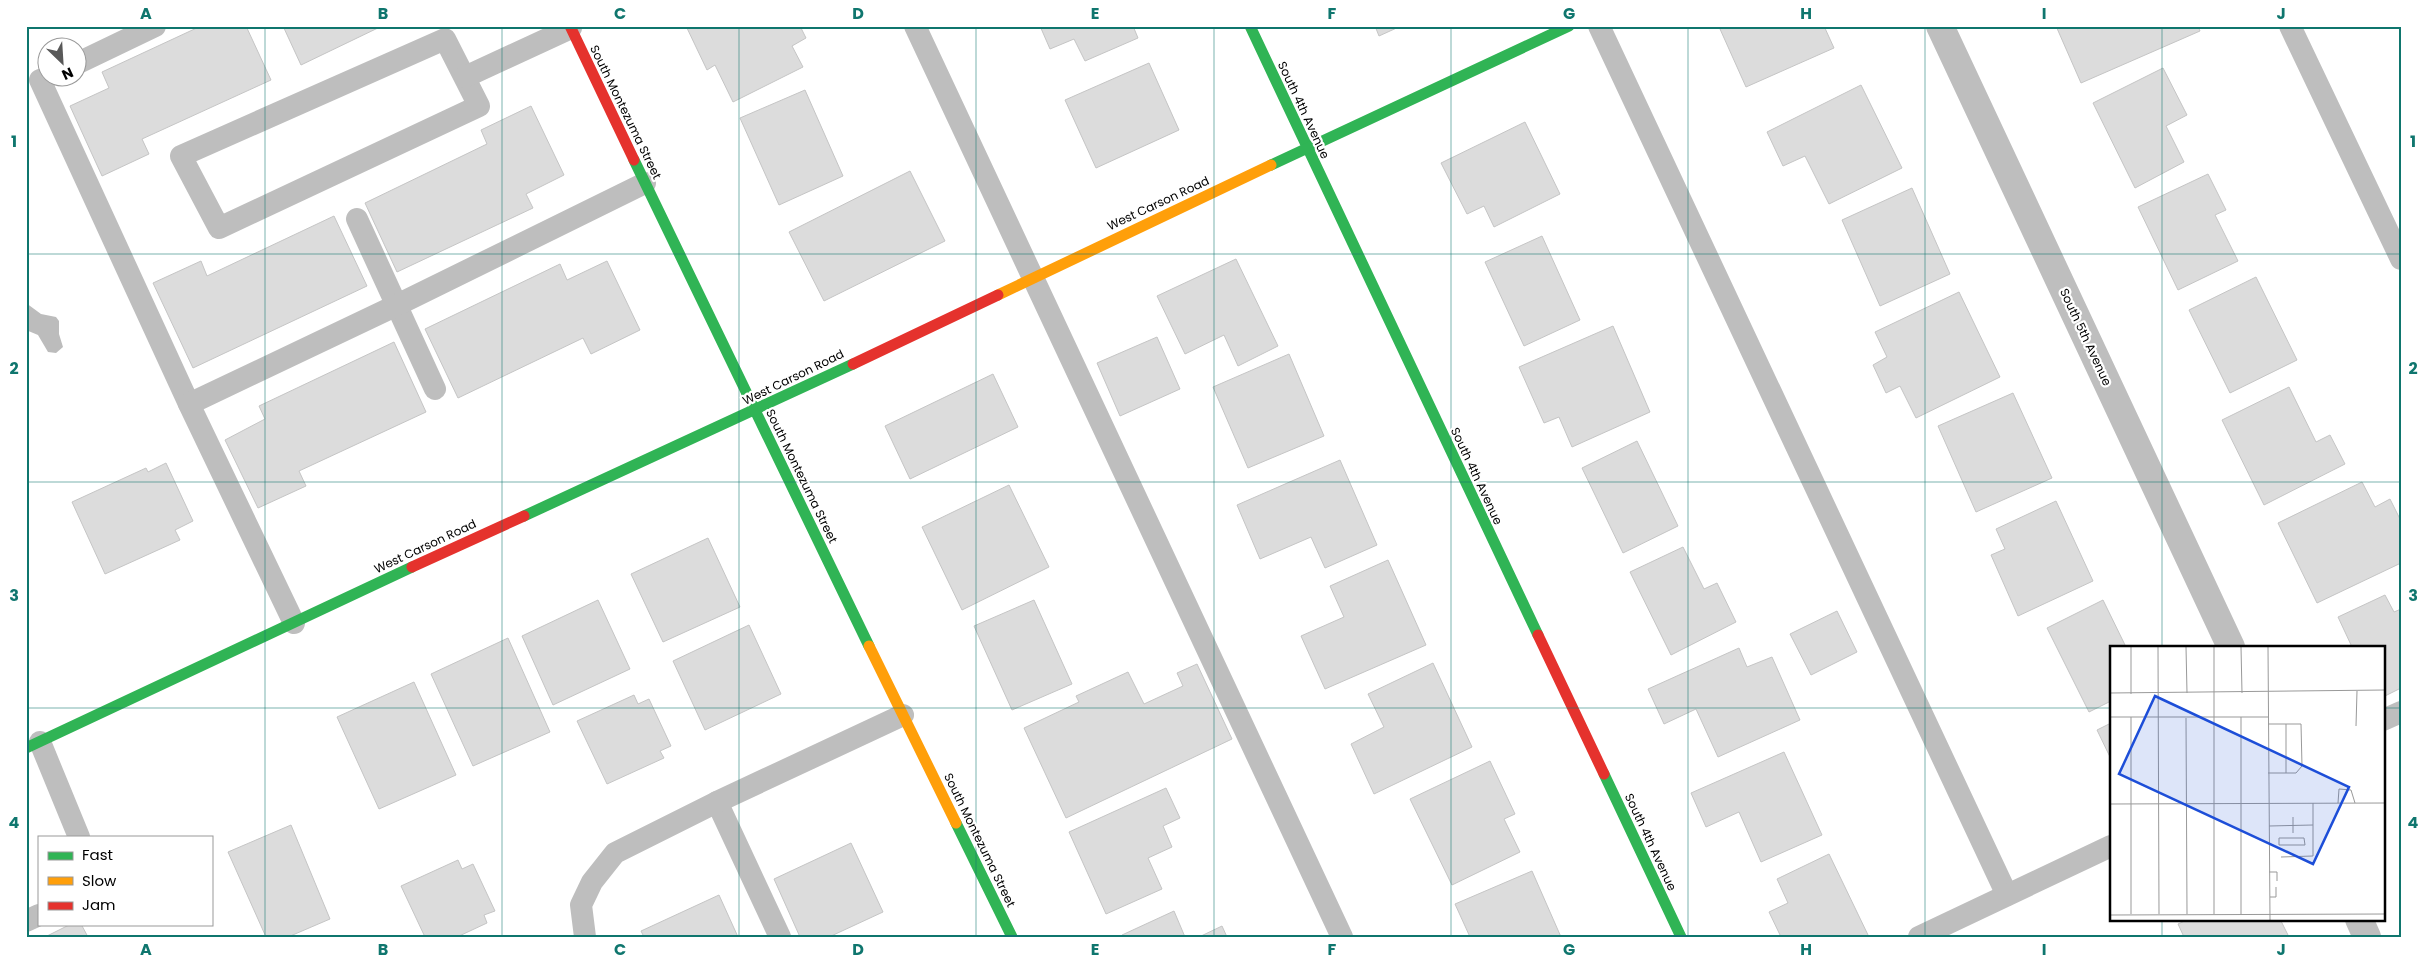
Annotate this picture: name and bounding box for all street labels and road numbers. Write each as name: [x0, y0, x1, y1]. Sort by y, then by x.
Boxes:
street label: South Montezuma Street: [586, 42, 666, 182]
street label: South 4th Avenue: [1274, 59, 1334, 161]
street label: West Carson Road: [1104, 172, 1212, 234]
street label: South 5th Avenue: [2056, 286, 2116, 388]
street label: West Carson Road: [739, 345, 847, 409]
street label: South Montezuma Street: [762, 406, 842, 546]
street label: South 4th Avenue: [1447, 425, 1507, 527]
street label: West Carson Road: [371, 515, 479, 577]
street label: South Montezuma Street: [940, 770, 1020, 910]
street label: South 4th Avenue: [1621, 791, 1681, 893]

